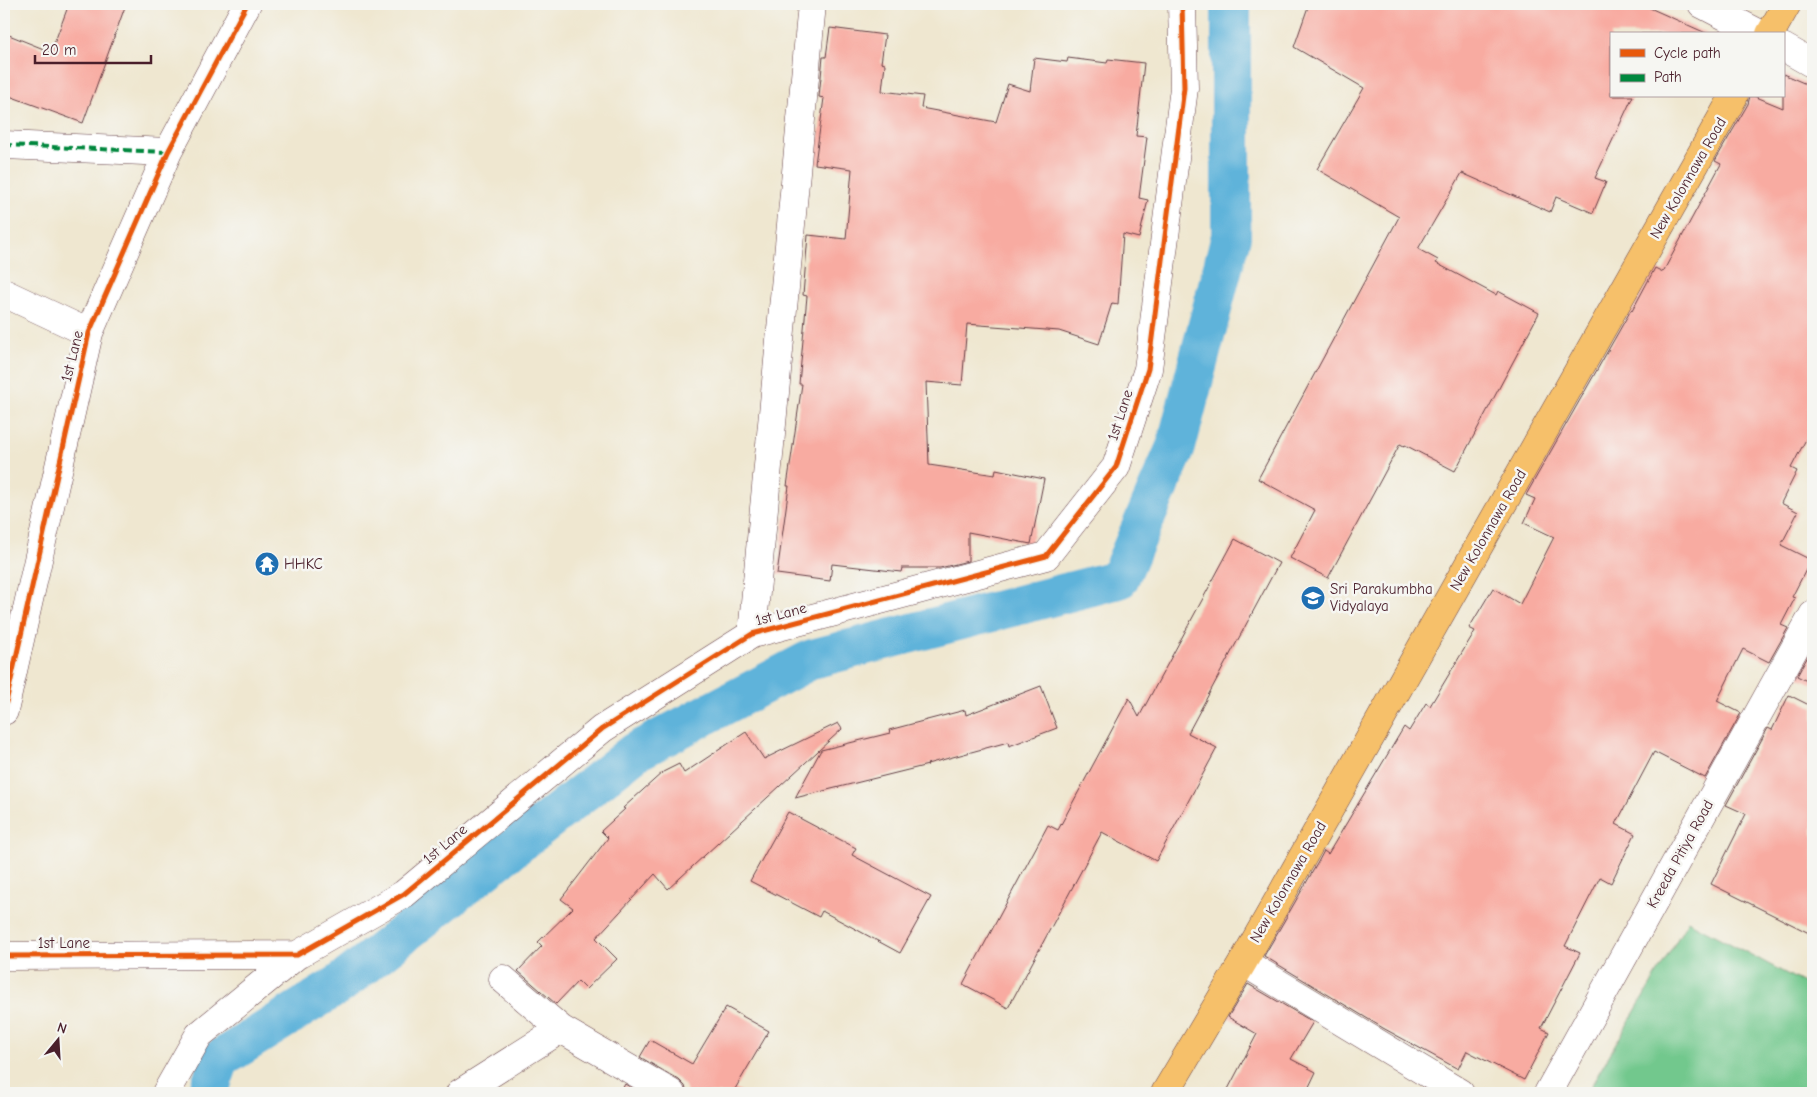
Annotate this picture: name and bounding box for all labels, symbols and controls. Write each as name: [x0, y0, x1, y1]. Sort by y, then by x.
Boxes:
scale bar: [35, 32, 151, 64]
legend: [1610, 32, 1784, 98]
text: 20 m: [42, 41, 76, 59]
text: Cycle path: [1654, 44, 1721, 62]
text: Path: [1654, 68, 1682, 86]
street label: New Kolonnawa Road: [1646, 114, 1730, 242]
street label: 1st Lane: [57, 328, 87, 384]
street label: 1st Lane: [1103, 387, 1137, 443]
street label: New Kolonnawa Road: [1446, 466, 1530, 594]
temple icon: HHKC: [254, 551, 280, 577]
place label: HHKC: [284, 555, 323, 573]
place label: Sri Parakumbha Vidyalaya: [1330, 580, 1433, 615]
school or university icon: Sri Parakumbha Vidyalaya: [1300, 585, 1326, 611]
street label: 1st Lane: [753, 598, 809, 629]
street label: Kreeda Pitiya Road: [1643, 797, 1717, 911]
street label: New Kolonnawa Road: [1246, 818, 1330, 946]
street label: 1st Lane: [419, 820, 471, 868]
street label: 1st Lane: [38, 934, 91, 952]
north arrow: [32, 1014, 82, 1064]
text: N: [55, 1019, 69, 1038]

